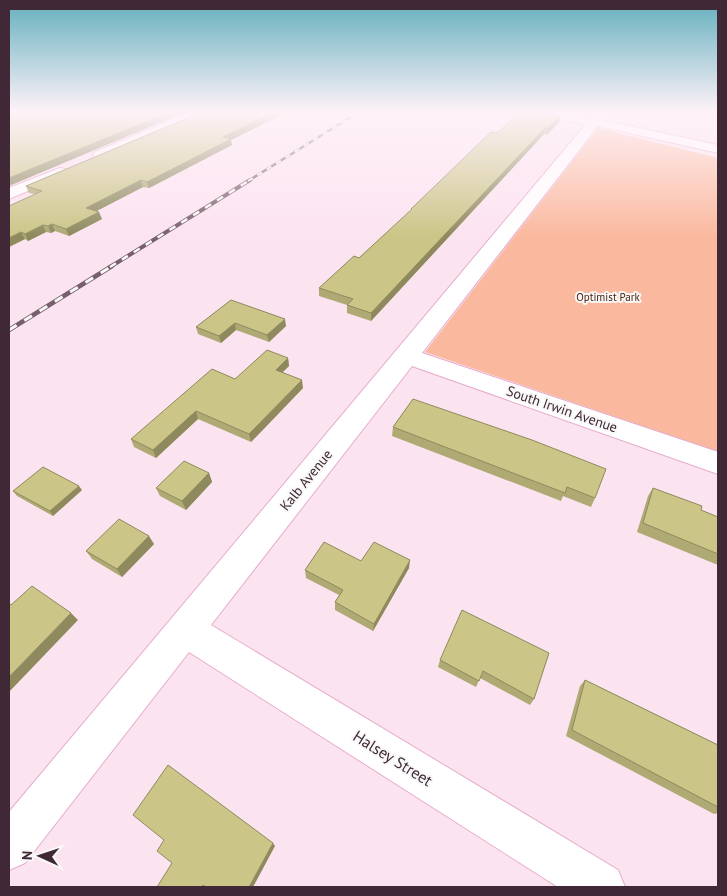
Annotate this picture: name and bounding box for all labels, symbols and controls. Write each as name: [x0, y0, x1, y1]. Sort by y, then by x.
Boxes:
park label: Optimist Park: [576, 290, 641, 304]
street label: South Irwin Avenue: [504, 382, 620, 436]
street label: Kalb Avenue: [276, 446, 336, 514]
street label: Halsey Street: [350, 726, 437, 791]
north arrow: [15, 831, 65, 881]
text: N: [18, 850, 36, 860]

